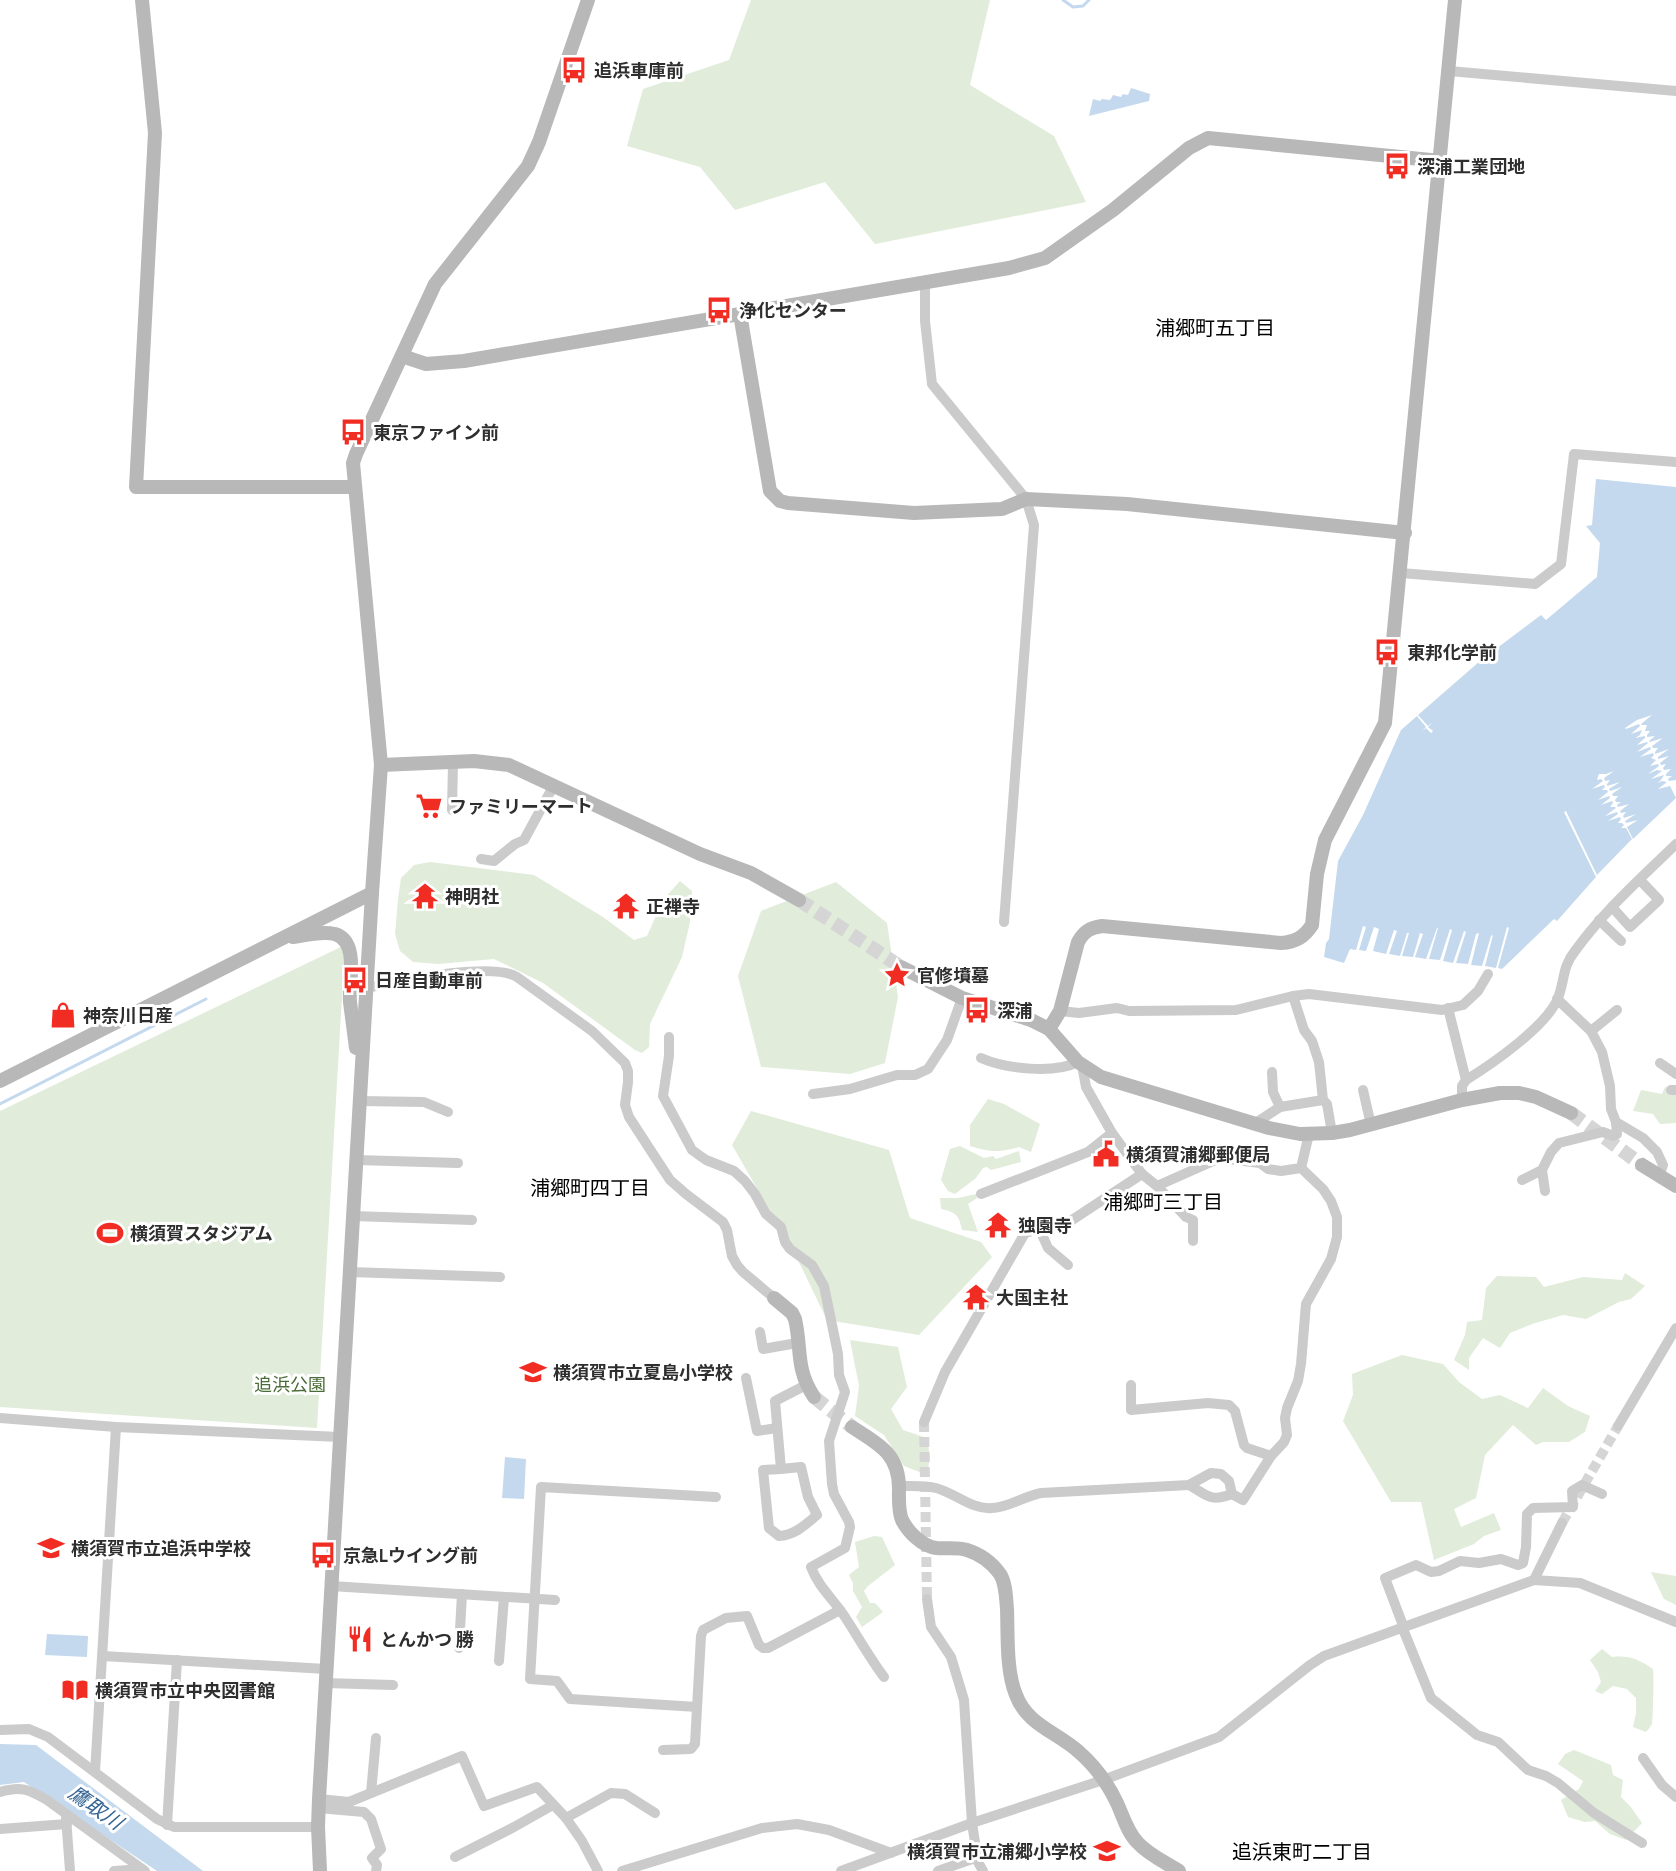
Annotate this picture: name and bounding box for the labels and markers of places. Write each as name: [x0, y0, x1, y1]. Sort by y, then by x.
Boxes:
bus stop icon: 追浜車庫前: [559, 55, 589, 85]
place label: 追浜車庫前: [594, 58, 684, 83]
bus stop icon: 深浦工業団地: [1382, 151, 1412, 181]
place label: 深浦工業団地: [1417, 154, 1525, 179]
bus stop icon: 浄化センター: [704, 295, 734, 325]
place label: 浄化センター: [739, 298, 847, 323]
bus stop icon: 東京ファイン前: [338, 417, 368, 447]
place label: 東京ファイン前: [373, 420, 499, 445]
bus stop icon: 東邦化学前: [1372, 637, 1402, 667]
place label: 東邦化学前: [1407, 640, 1497, 665]
supermarket icon: ファミリーマート: [414, 791, 444, 821]
place label: ファミリーマート: [449, 794, 593, 819]
temple icon: 神明社: [410, 881, 440, 911]
place label: 神明社: [445, 884, 499, 909]
temple icon: 正禅寺: [611, 891, 641, 921]
place label: 正禅寺: [646, 894, 700, 919]
place icon: 官修墳墓: [882, 960, 912, 990]
place label: 官修墳墓: [917, 963, 989, 988]
bus stop icon: 日産自動車前: [340, 965, 370, 995]
place label: 日産自動車前: [375, 968, 483, 993]
bus stop icon: 深浦: [962, 995, 992, 1025]
place label: 深浦: [997, 998, 1033, 1023]
shop icon: 神奈川日産: [48, 1000, 78, 1030]
place label: 神奈川日産: [83, 1003, 173, 1028]
public building icon: 横須賀浦郷郵便局: [1091, 1139, 1121, 1169]
place label: 横須賀浦郷郵便局: [1126, 1142, 1270, 1167]
temple icon: 独園寺: [983, 1210, 1013, 1240]
place label: 独園寺: [1018, 1213, 1072, 1238]
sports icon: 横須賀スタジアム: [95, 1218, 125, 1248]
place label: 横須賀スタジアム: [130, 1221, 273, 1246]
temple icon: 大国主社: [961, 1282, 991, 1312]
place label: 大国主社: [996, 1285, 1068, 1310]
school or university icon: 横須賀市立夏島小学校: [518, 1357, 548, 1387]
place label: 横須賀市立夏島小学校: [553, 1360, 733, 1385]
school or university icon: 横須賀市立追浜中学校: [36, 1533, 66, 1563]
place label: 横須賀市立追浜中学校: [71, 1536, 251, 1561]
bus stop icon: 京急Lウイング前: [308, 1540, 338, 1570]
place label: 京急Lウイング前: [343, 1543, 478, 1568]
restaurant icon: とんかつ 勝: [345, 1624, 375, 1654]
place label: とんかつ 勝: [380, 1627, 474, 1652]
library icon: 横須賀市立中央図書館: [60, 1675, 90, 1705]
place label: 横須賀市立中央図書館: [95, 1678, 275, 1703]
school or university icon: 横須賀市立浦郷小学校: [1092, 1836, 1122, 1866]
place label: 横須賀市立浦郷小学校: [907, 1839, 1087, 1864]

